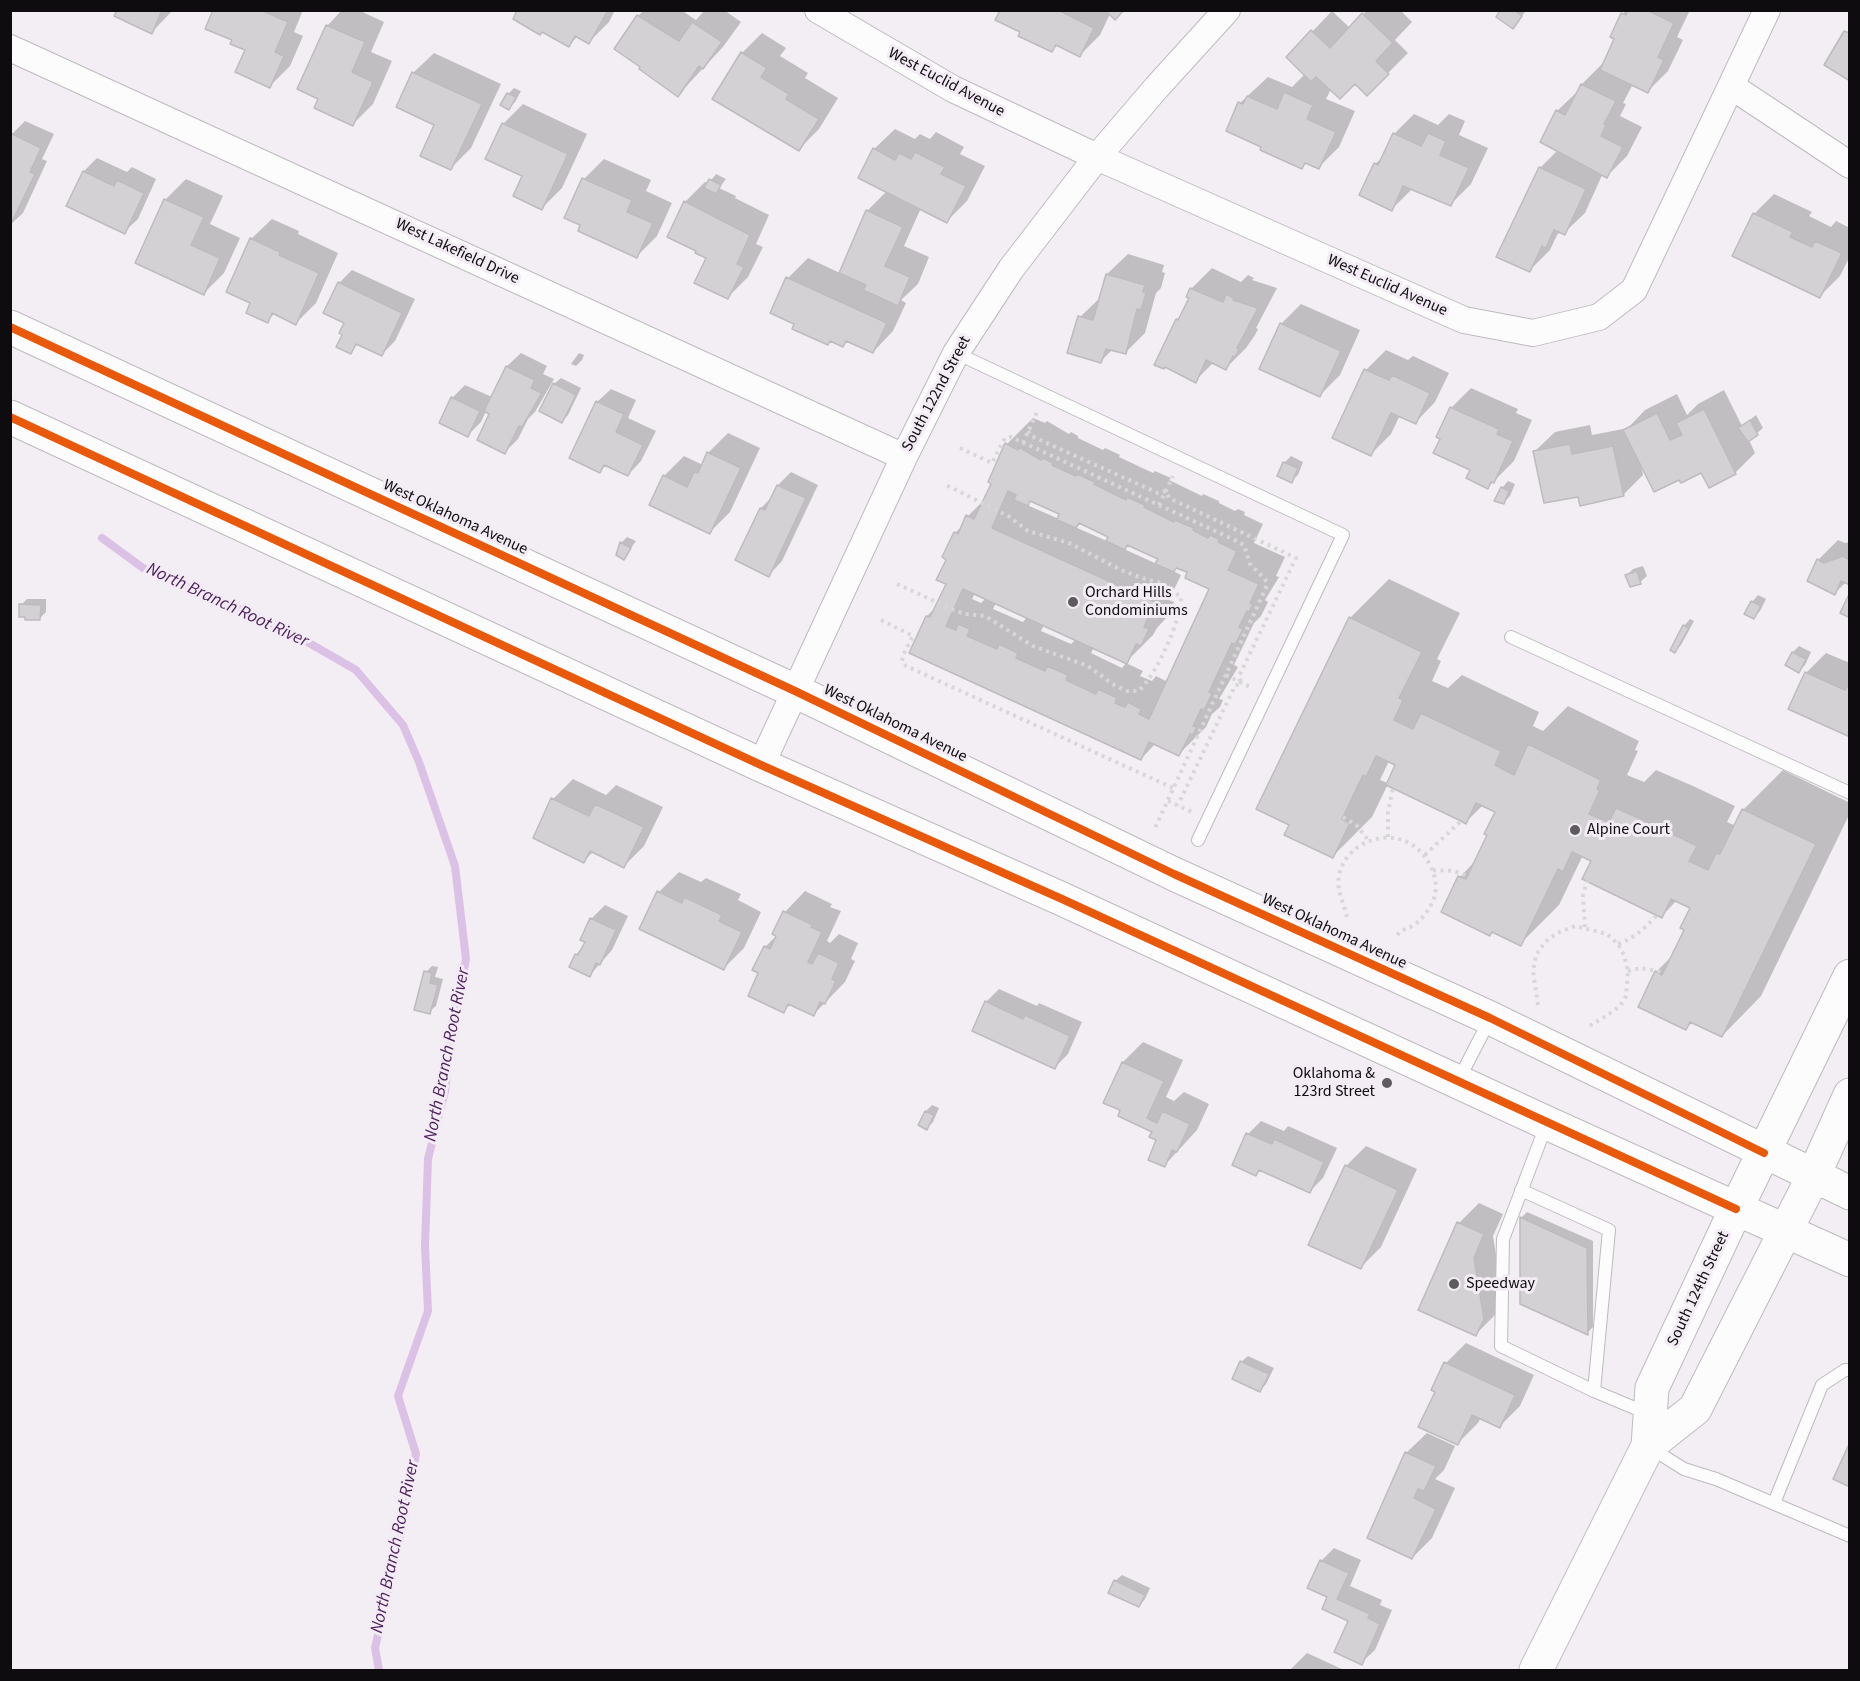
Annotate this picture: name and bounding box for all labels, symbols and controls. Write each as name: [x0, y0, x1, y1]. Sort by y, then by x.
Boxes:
street label: West Euclid Avenue: [884, 44, 1008, 122]
street label: West Lakefield Drive: [392, 215, 522, 289]
street label: West Euclid Avenue: [1324, 251, 1450, 321]
street label: South 122nd Street: [898, 333, 976, 455]
street label: West Oklahoma Avenue: [380, 476, 530, 560]
water label: North Branch Root River: [143, 559, 311, 653]
place label: Orchard Hills Condominiums: [1085, 583, 1188, 621]
marker: Orchard Hills Condominiums: [1066, 595, 1080, 609]
street label: West Oklahoma Avenue: [820, 681, 970, 767]
place label: Alpine Court: [1587, 820, 1670, 840]
marker: Alpine Court: [1568, 823, 1582, 837]
street label: West Oklahoma Avenue: [1259, 890, 1409, 974]
water label: North Branch Root River: [421, 966, 475, 1144]
place label: Oklahoma & 123rd Street: [1293, 1064, 1375, 1102]
marker: Oklahoma & 123rd Street: [1380, 1076, 1394, 1090]
street label: South 124th Street: [1664, 1229, 1734, 1349]
place label: Speedway: [1466, 1274, 1535, 1294]
marker: Speedway: [1447, 1277, 1461, 1291]
water label: North Branch Root River: [367, 1459, 425, 1635]

